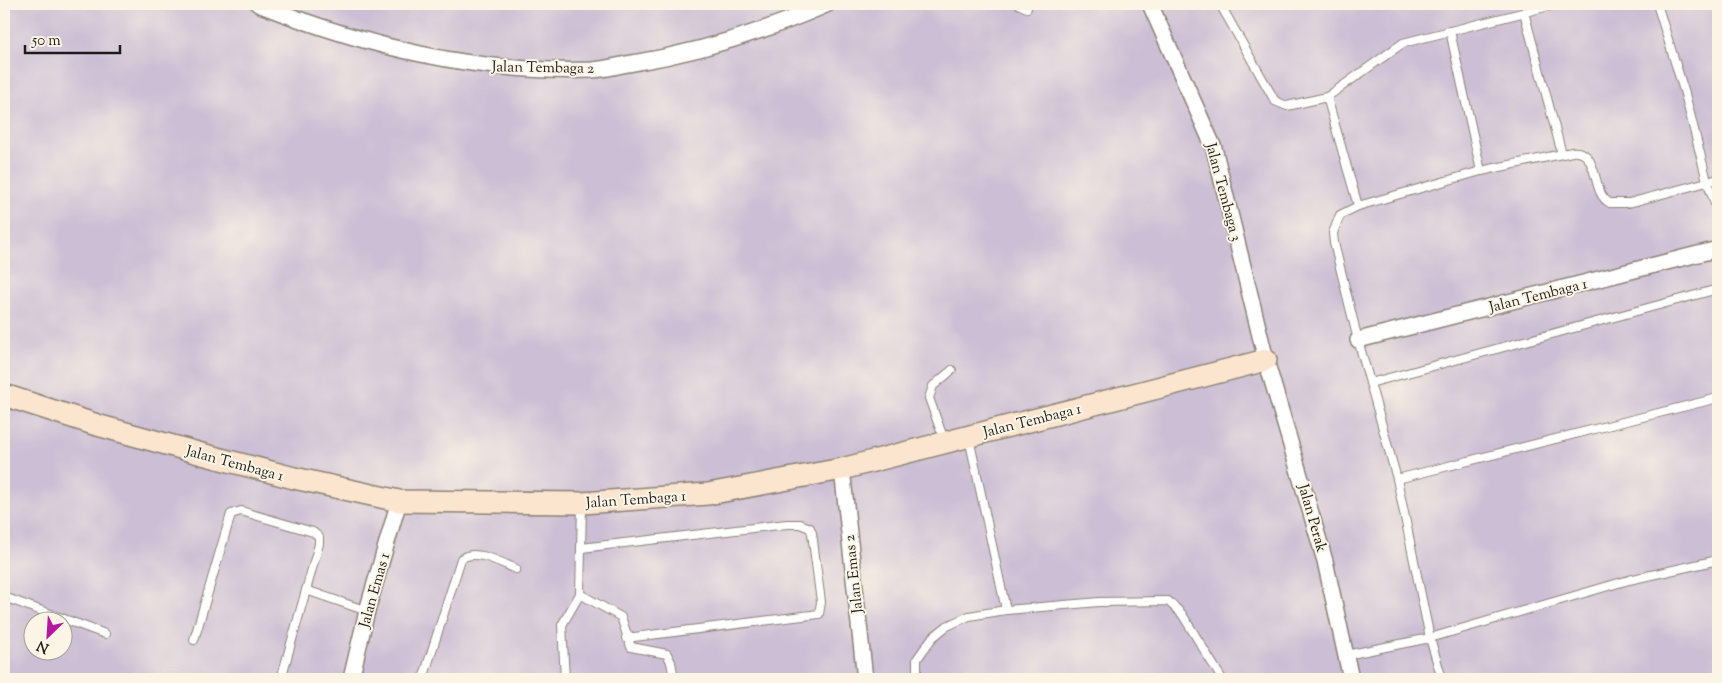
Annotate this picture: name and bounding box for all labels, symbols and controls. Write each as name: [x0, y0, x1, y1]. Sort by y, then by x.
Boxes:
scale bar: [25, 22, 120, 54]
text: 50 m: [31, 31, 61, 52]
street label: Jalan Tembaga 2: [491, 57, 594, 80]
street label: Jalan Tembaga 3: [1199, 140, 1246, 244]
street label: Jalan Tembaga 1: [1486, 274, 1590, 319]
street label: Jalan Tembaga 1: [980, 399, 1084, 444]
street label: Jalan Tembaga 1: [182, 441, 286, 488]
street label: Jalan Perak: [1292, 481, 1331, 555]
street label: Jalan Tembaga 1: [584, 487, 687, 515]
street label: Jalan Emas 2: [840, 534, 869, 615]
street label: Jalan Emas 1: [354, 551, 396, 631]
north arrow: [22, 610, 72, 660]
text: N: [34, 635, 53, 657]

